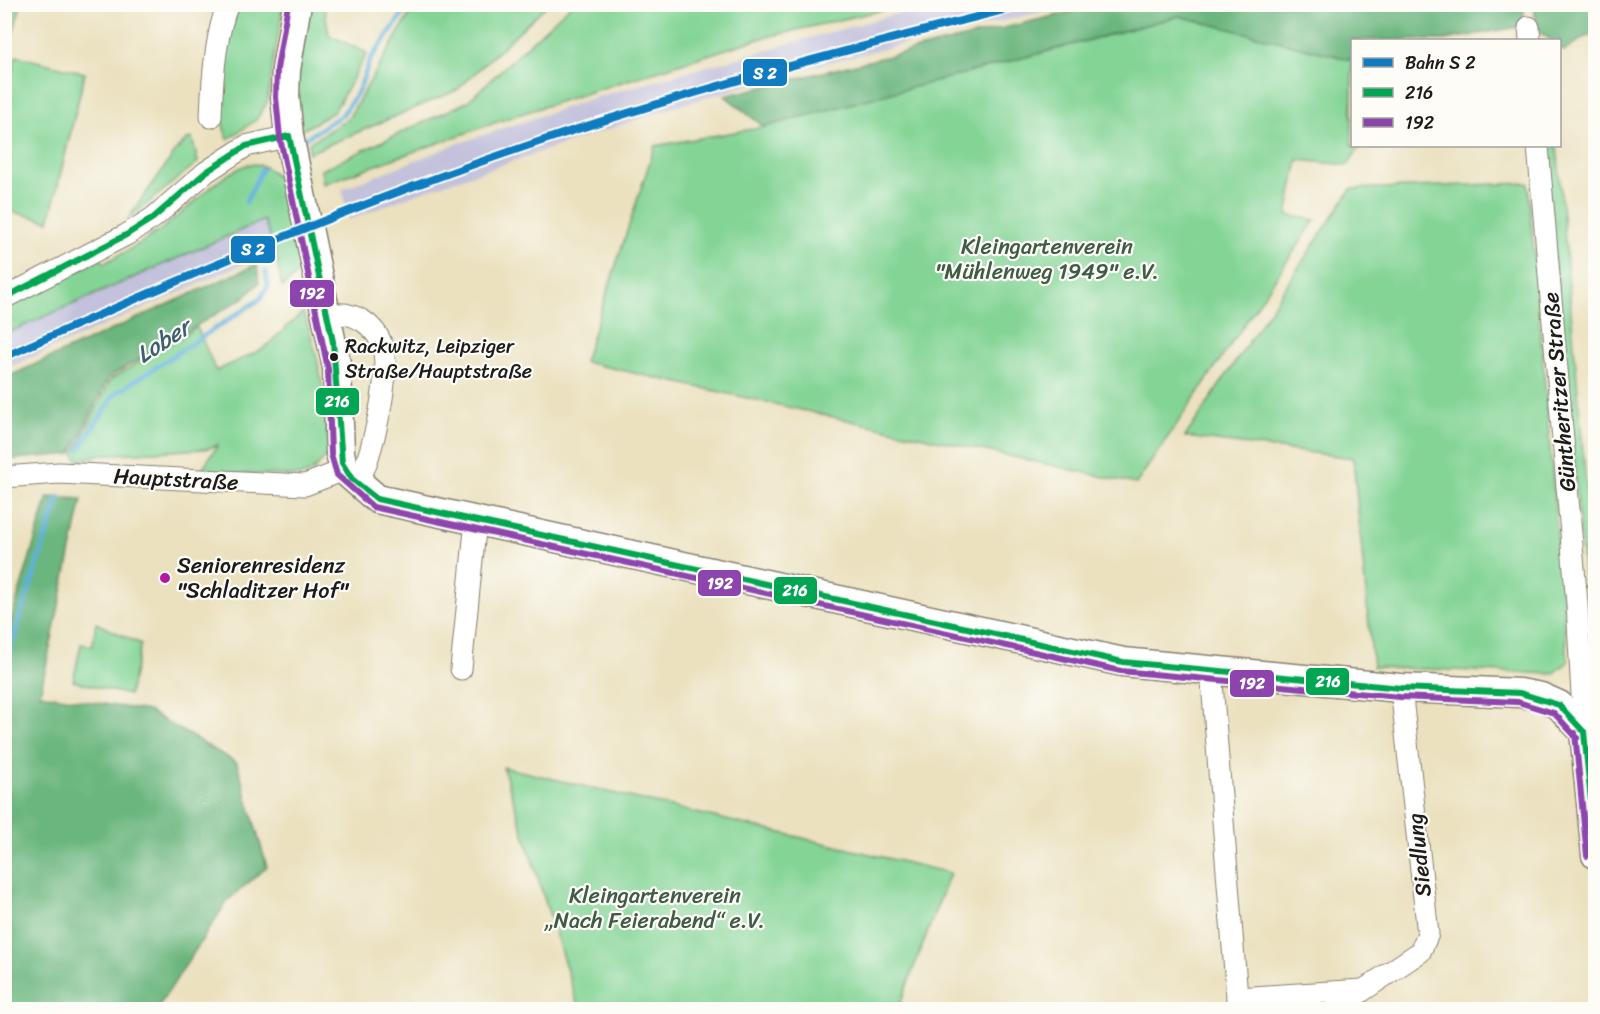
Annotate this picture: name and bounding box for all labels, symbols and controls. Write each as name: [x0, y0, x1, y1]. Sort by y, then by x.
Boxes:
legend: [1351, 39, 1561, 147]
text: Bahn S 2: [1405, 47, 1476, 79]
line badge: S 2: [742, 58, 788, 87]
text: S 2: [752, 59, 777, 88]
text: 216: [1405, 77, 1433, 109]
text: 192: [1405, 107, 1434, 139]
park label: Kleingartenverein "Mühlenweg 1949" e.V.: [935, 227, 1159, 291]
line badge: S 2: [230, 235, 276, 264]
text: S 2: [240, 235, 265, 264]
line badge: 192: [289, 279, 335, 308]
text: 192: [299, 279, 326, 308]
street label: Güntheritzer Straße: [1531, 291, 1587, 493]
water label: Lober: [127, 305, 203, 375]
place label: Rackwitz, Leipziger Straße/Hauptstraße: [345, 329, 532, 389]
marker: Rackwitz, Leipziger Straße/Hauptstraße: [328, 351, 340, 363]
line badge: 216: [315, 387, 360, 416]
text: 216: [323, 387, 350, 416]
street label: Hauptstraße: [113, 456, 239, 502]
place label: Seniorenresidenz "Schladitzer Hof": [177, 546, 350, 610]
line badge: 192: [697, 569, 742, 597]
text: 192: [707, 569, 734, 598]
marker: Seniorenresidenz "Schladitzer Hof": [158, 571, 172, 585]
line badge: 216: [773, 576, 818, 605]
text: 216: [781, 576, 808, 605]
line badge: 216: [1305, 667, 1350, 696]
text: 216: [1314, 667, 1341, 696]
line badge: 192: [1229, 669, 1275, 698]
text: 192: [1239, 669, 1266, 698]
street label: Siedlung: [1395, 811, 1443, 899]
park label: Kleingartenverein „Nach Feierabend“ e.V.: [544, 876, 765, 940]

